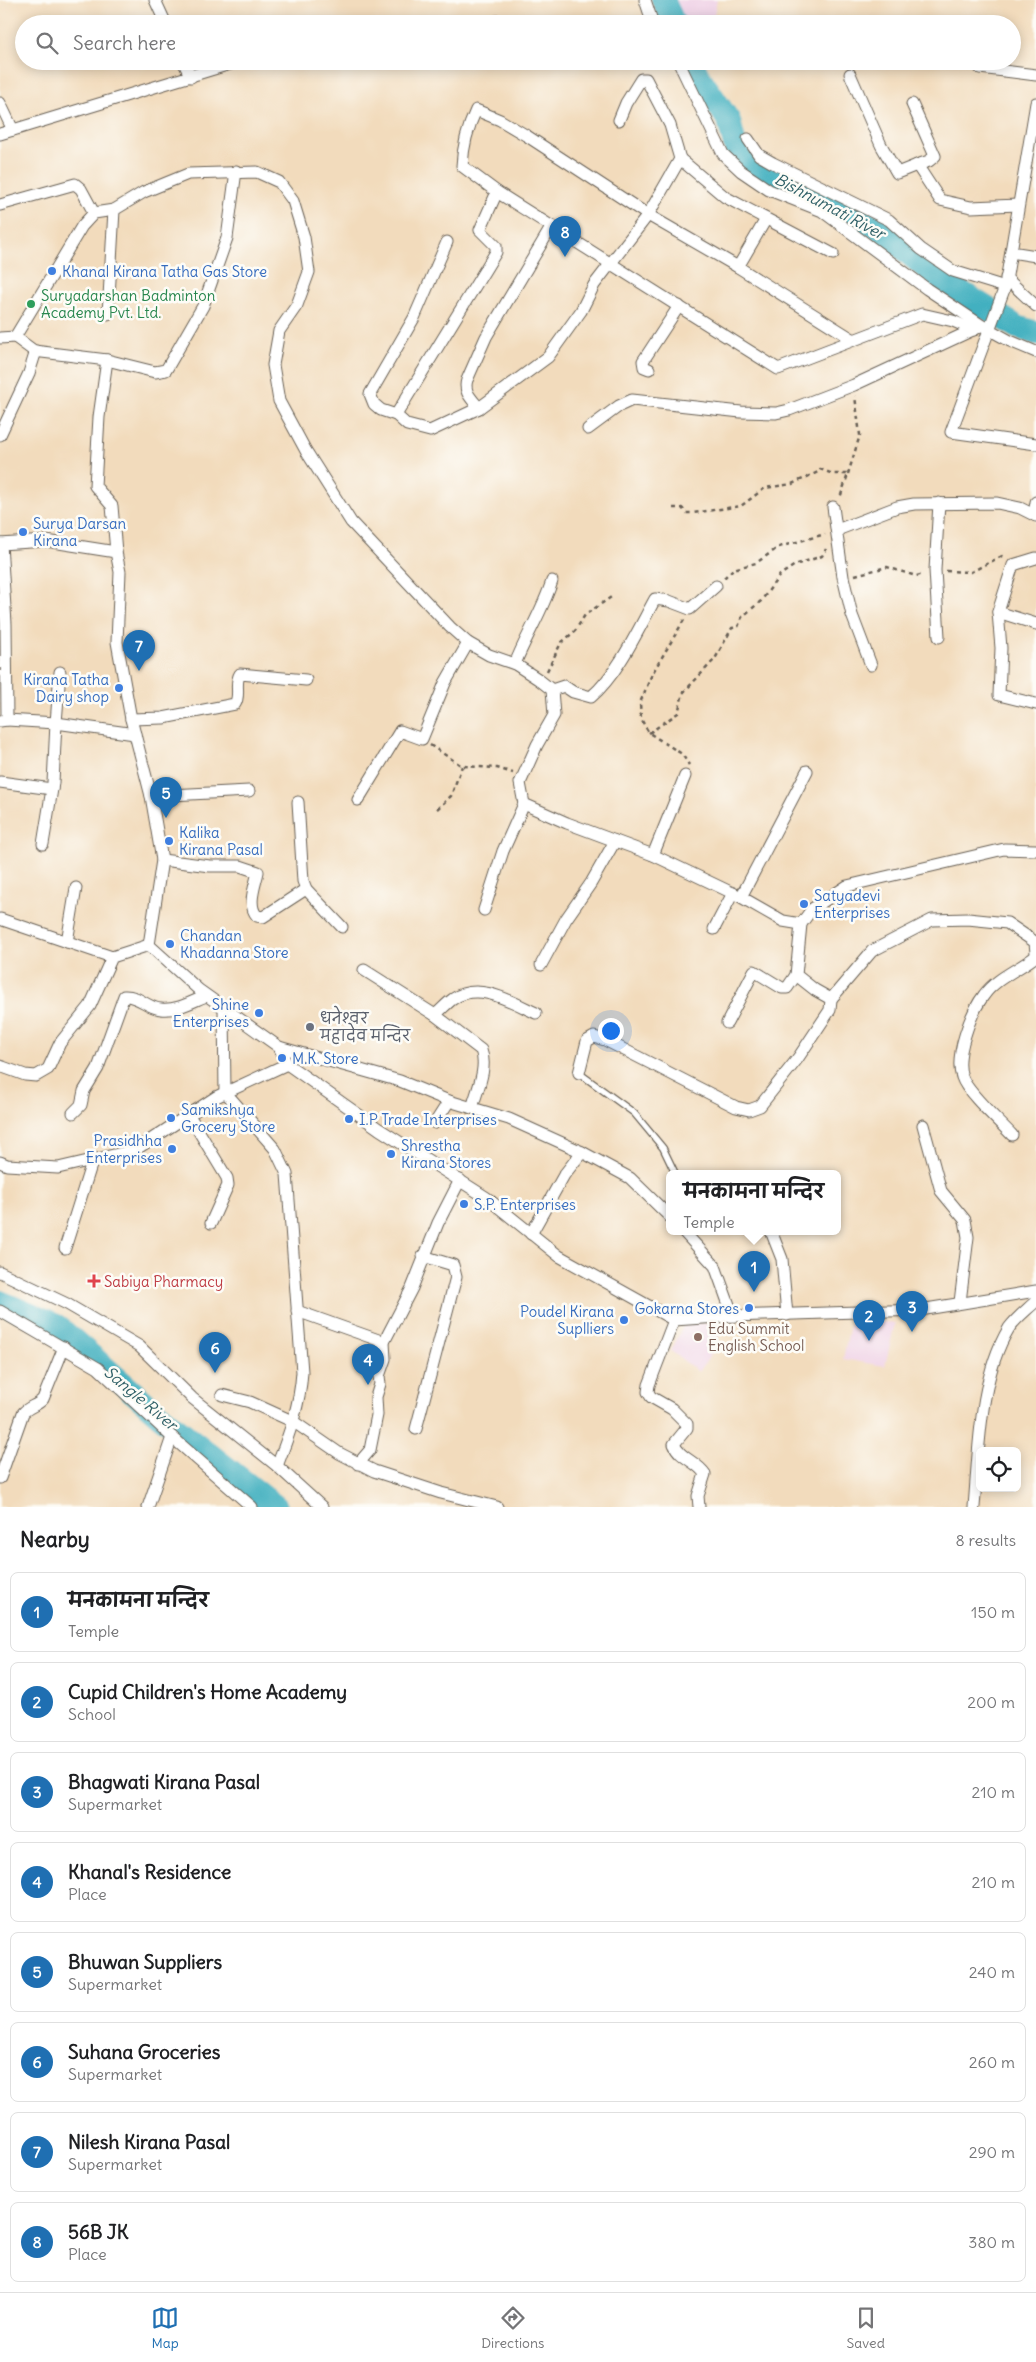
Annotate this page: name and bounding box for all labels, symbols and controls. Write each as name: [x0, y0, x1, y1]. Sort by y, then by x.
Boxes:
search box: [15, 15, 1021, 70]
icon: search: [33, 29, 61, 57]
text: Search here: [73, 31, 176, 55]
water label: Bishnumati River: [772, 169, 891, 245]
pin: 8: [549, 216, 581, 257]
place label: Khanal Kirana Tatha Gas Store: [62, 262, 267, 281]
marker: Khanal Kirana Tatha Gas Store: [46, 265, 58, 277]
place label: Suryadarshan Badminton Academy Pvt. Ltd.: [41, 286, 216, 322]
marker: Suryadarshan Badminton Academy Pvt. Ltd.: [25, 298, 37, 310]
place label: Surya Darsan Kirana: [33, 514, 127, 550]
marker: Surya Darsan Kirana: [17, 526, 29, 538]
pin: 7: [123, 630, 155, 671]
place label: Kirana Tatha Dairy shop: [23, 670, 109, 706]
marker: Kirana Tatha Dairy shop: [113, 682, 125, 694]
pin: 5: [150, 777, 182, 818]
place label: Kalika Kirana Pasal: [179, 823, 263, 859]
marker: Kalika Kirana Pasal: [163, 835, 175, 847]
place label: Satyadevi Enterprises: [814, 886, 890, 922]
marker: Satyadevi Enterprises: [798, 898, 810, 910]
place label: Chandan Khadanna Store: [180, 926, 289, 962]
marker: Chandan Khadanna Store: [164, 938, 176, 950]
place label: Shine Enterprises: [173, 995, 249, 1031]
place label: धनेश्वर महादेव मन्दिर: [319, 1005, 411, 1045]
marker: Shine Enterprises: [253, 1007, 265, 1019]
your location: [598, 1018, 624, 1044]
marker: धनेश्वर महादेव मन्दिर: [304, 1021, 316, 1033]
place label: M.K. Store: [292, 1049, 359, 1068]
marker: M.K. Store: [276, 1052, 288, 1064]
place label: Samikshya Grocery Store: [181, 1100, 275, 1136]
place label: I.P Trade Interprises: [359, 1110, 497, 1129]
marker: Samikshya Grocery Store: [165, 1112, 177, 1124]
marker: I.P Trade Interprises: [343, 1113, 355, 1125]
place label: Prasidhha Enterprises: [86, 1131, 162, 1167]
place label: Shrestha Kirana Stores: [401, 1136, 491, 1172]
marker: Prasidhha Enterprises: [166, 1143, 178, 1155]
marker: Shrestha Kirana Stores: [385, 1148, 397, 1160]
popup: [666, 1170, 841, 1235]
text: मनकामना मन्दिर: [683, 1179, 824, 1203]
place label: S.P. Enterprises: [474, 1195, 576, 1214]
marker: S.P. Enterprises: [458, 1198, 470, 1210]
text: Temple: [683, 1212, 735, 1232]
pin: 1: [738, 1251, 770, 1292]
place label: Sabiya Pharmacy: [104, 1272, 223, 1291]
marker: Sabiya Pharmacy: [88, 1275, 100, 1287]
pin: 3: [896, 1291, 928, 1332]
place label: Gokarna Stores: [635, 1299, 739, 1318]
pin: 2: [853, 1300, 885, 1341]
place label: Poudel Kirana Suplliers: [520, 1302, 614, 1338]
marker: Gokarna Stores: [743, 1302, 755, 1314]
marker: Poudel Kirana Suplliers: [618, 1314, 630, 1326]
place label: Edu Summit English School: [708, 1319, 804, 1355]
marker: Edu Summit English School: [692, 1331, 704, 1343]
pin: 6: [199, 1332, 231, 1373]
pin: 4: [352, 1344, 384, 1385]
water label: Sangle River: [101, 1362, 183, 1436]
map controls: [976, 1447, 1021, 1492]
button: locate: [976, 1447, 1021, 1492]
text: Nearby: [20, 1526, 90, 1553]
text: 8 results: [955, 1530, 1016, 1550]
text: मनकामना मन्दिर: [68, 1588, 208, 1612]
text: 1: [34, 1602, 40, 1622]
text: 150 m: [971, 1602, 1015, 1622]
text: Temple: [68, 1621, 119, 1641]
text: Cupid Children's Home Academy: [68, 1680, 347, 1704]
text: 2: [33, 1692, 41, 1712]
text: 200 m: [967, 1692, 1015, 1712]
text: School: [68, 1704, 116, 1724]
text: Bhagwati Kirana Pasal: [68, 1770, 260, 1794]
text: 3: [32, 1782, 42, 1802]
text: 210 m: [972, 1782, 1015, 1802]
text: Supermarket: [68, 1794, 162, 1814]
text: Khanal's Residence: [68, 1860, 231, 1884]
text: 4: [32, 1872, 42, 1892]
text: 210 m: [972, 1872, 1015, 1892]
text: Place: [68, 1884, 107, 1904]
text: Bhuwan Suppliers: [68, 1950, 222, 1974]
text: 5: [32, 1962, 42, 1982]
text: 240 m: [969, 1962, 1015, 1982]
text: Supermarket: [68, 1974, 162, 1994]
text: Suhana Groceries: [68, 2040, 220, 2064]
text: 6: [32, 2052, 42, 2072]
text: 260 m: [969, 2052, 1015, 2072]
text: Supermarket: [68, 2064, 162, 2084]
text: Nilesh Kirana Pasal: [68, 2130, 230, 2154]
text: 7: [33, 2142, 41, 2162]
text: 290 m: [969, 2142, 1015, 2162]
text: Supermarket: [68, 2154, 162, 2174]
text: 56B JK: [68, 2220, 129, 2244]
text: 8: [32, 2232, 42, 2252]
text: 380 m: [968, 2232, 1015, 2252]
text: Place: [68, 2244, 107, 2264]
tab: Map: [151, 2304, 179, 2352]
tab: Directions: [481, 2304, 544, 2352]
tab: Saved: [847, 2304, 885, 2352]

